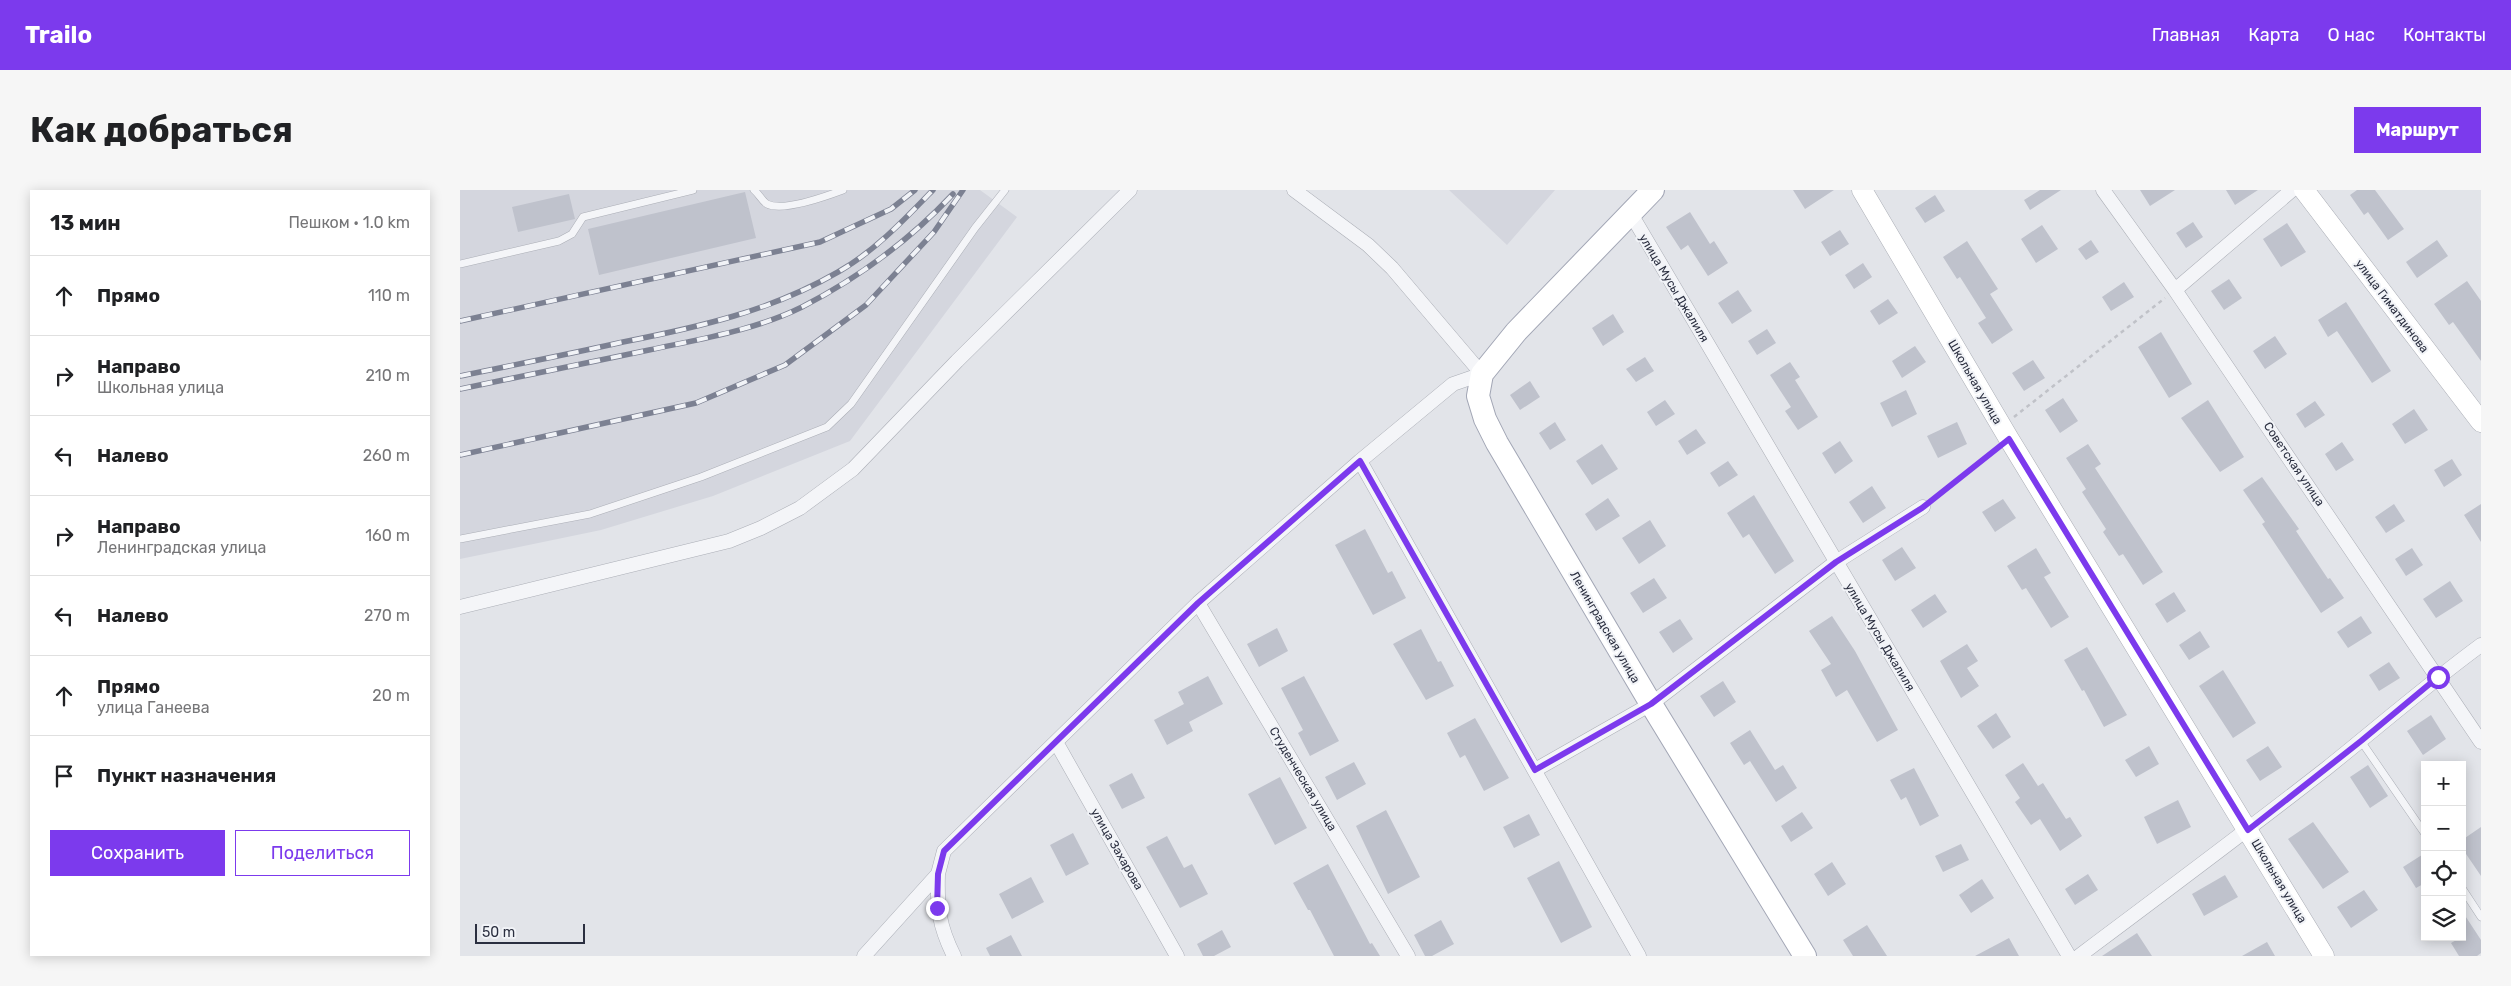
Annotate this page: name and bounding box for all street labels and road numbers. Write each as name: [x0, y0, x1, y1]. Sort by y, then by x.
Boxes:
street label: улица Мусы Джалиля: [1636, 231, 1712, 345]
street label: улица Гиматдинова: [2352, 257, 2432, 355]
street label: Школьная улица: [1945, 337, 2005, 427]
street label: Советская улица: [2261, 419, 2327, 509]
street label: Ленинградская улица: [1567, 569, 1643, 685]
street label: улица Мусы Джалиля: [1842, 580, 1918, 694]
street label: Студенческая улица: [1266, 724, 1340, 834]
street label: улица Захарова: [1088, 806, 1146, 892]
street label: Школьная улица: [2248, 837, 2310, 925]

